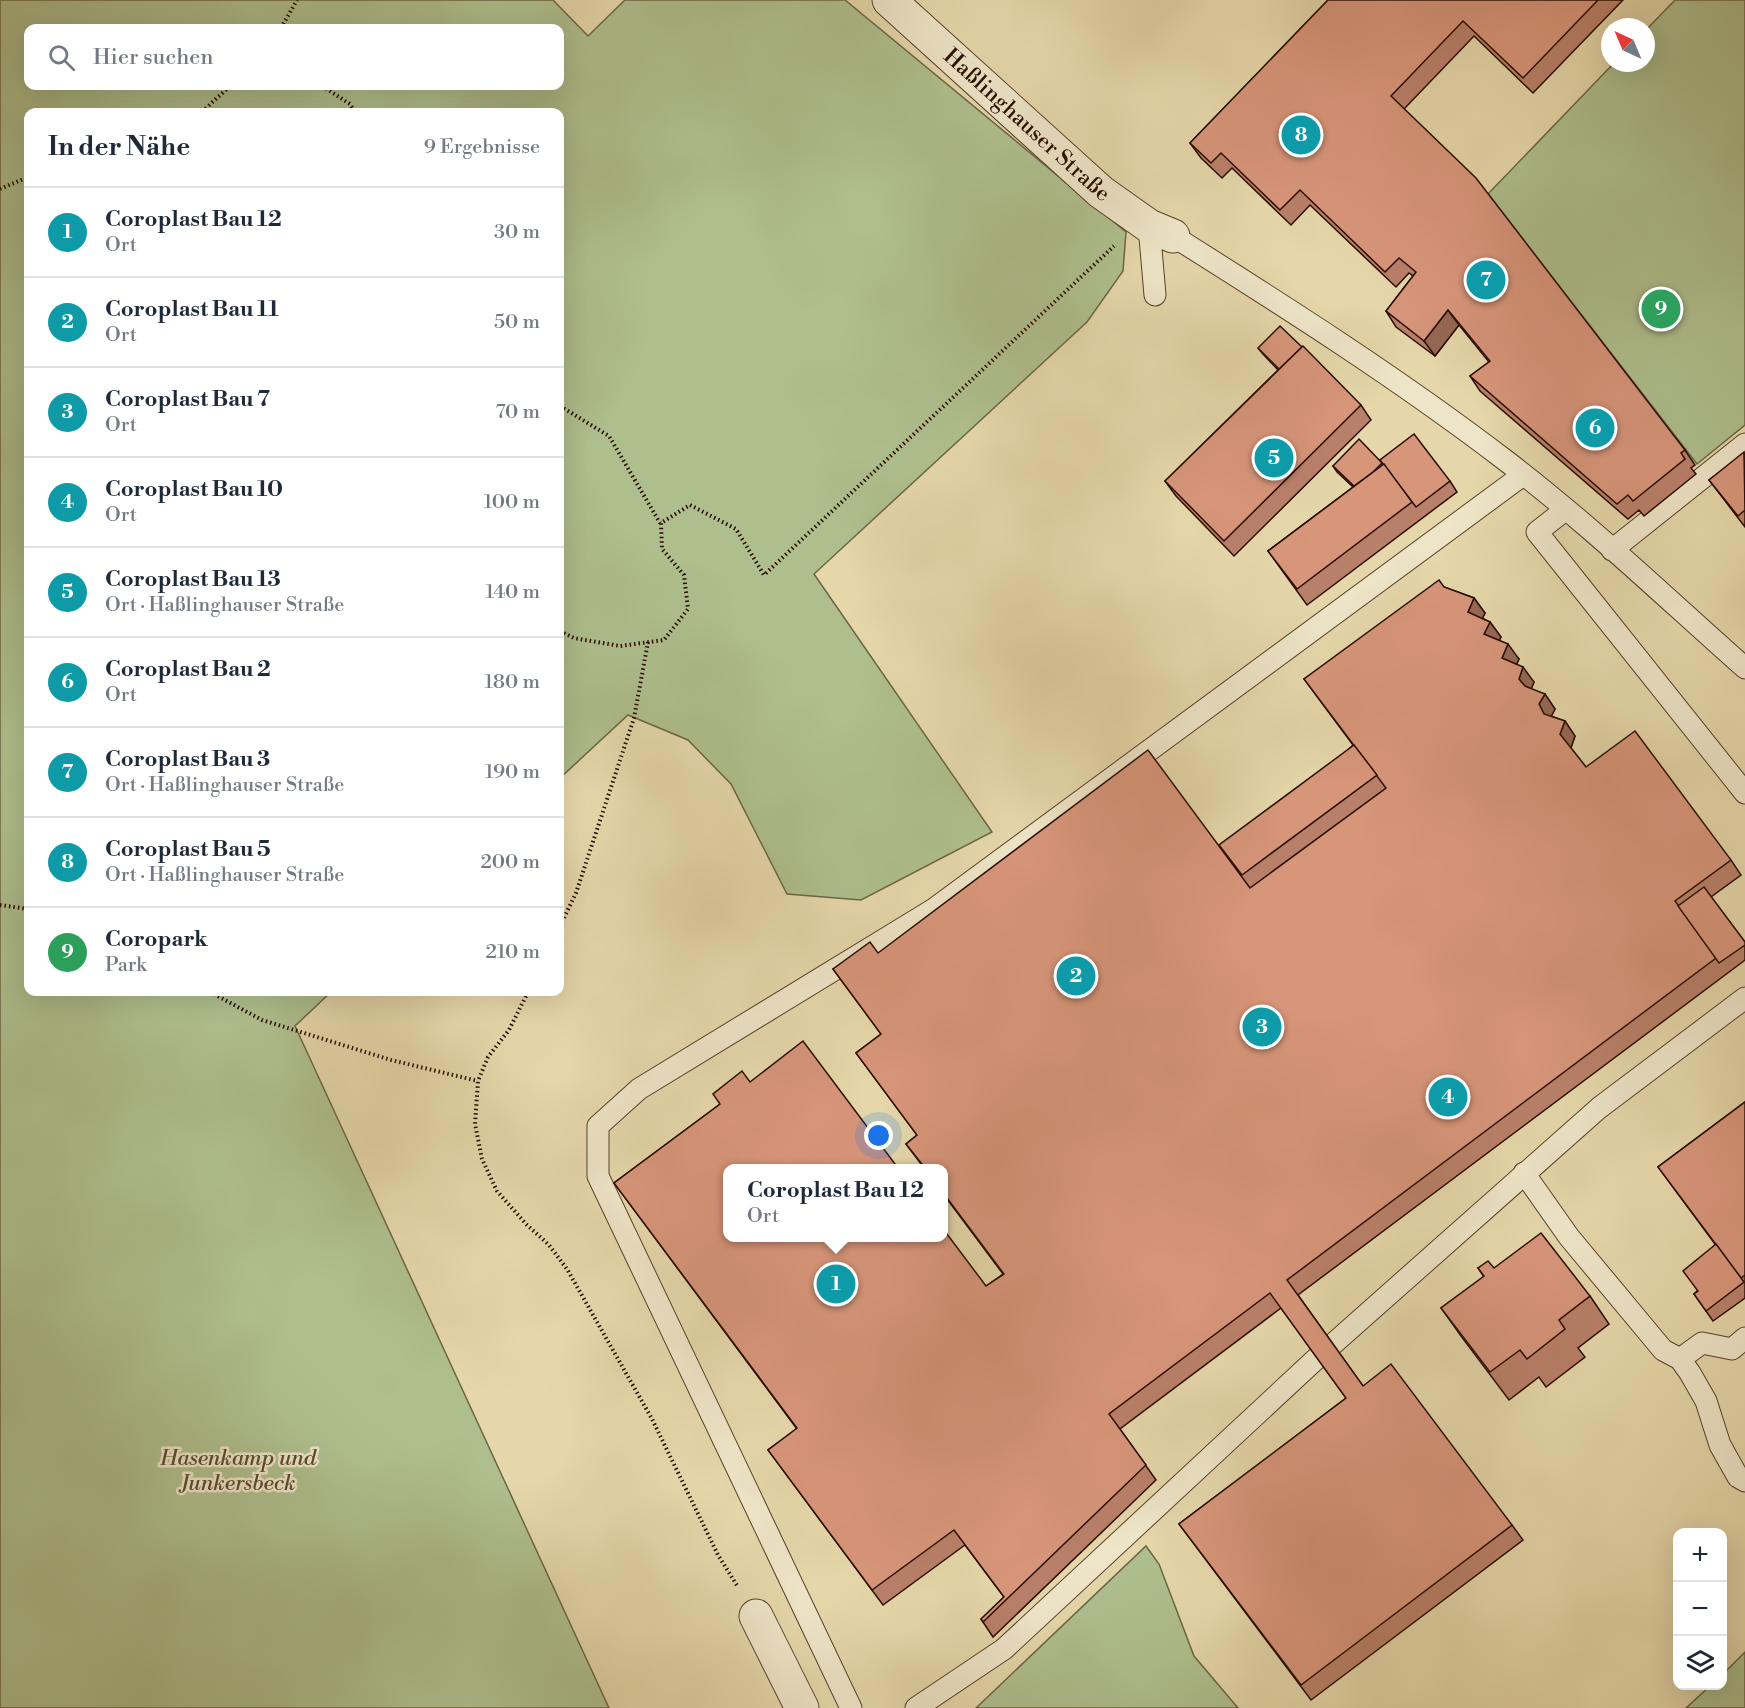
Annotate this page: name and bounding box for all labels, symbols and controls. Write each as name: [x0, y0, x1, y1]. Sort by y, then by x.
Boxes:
north arrow: [1601, 18, 1655, 72]
search box: [24, 24, 564, 90]
icon: search: [45, 41, 78, 74]
street label: Haßlinghauser Straße: [938, 43, 1115, 207]
text: Hier suchen: [93, 44, 213, 71]
pin: 8: [1282, 112, 1320, 158]
text: In der Nähe: [48, 131, 190, 163]
text: 9 Ergebnisse: [424, 135, 540, 160]
text: Coroplast Bau 12: [105, 206, 282, 233]
text: 1: [63, 220, 72, 245]
text: 30 m: [494, 220, 540, 245]
text: Ort: [105, 233, 137, 258]
pin: 7: [1466, 258, 1506, 302]
pin: 9: [1642, 286, 1680, 332]
text: Coroplast Bau 11: [105, 296, 279, 323]
text: 2: [61, 310, 74, 335]
text: 50 m: [494, 310, 540, 335]
text: Ort: [105, 323, 137, 348]
text: Coroplast Bau 7: [105, 386, 270, 413]
text: 3: [61, 400, 74, 425]
text: 70 m: [496, 400, 540, 425]
pin: 6: [1576, 406, 1614, 450]
text: Ort: [105, 413, 137, 438]
pin: 5: [1254, 436, 1294, 480]
text: Coroplast Bau 10: [105, 476, 283, 503]
text: 4: [61, 490, 74, 515]
text: 100 m: [484, 490, 540, 515]
text: Ort: [105, 503, 137, 528]
text: Coroplast Bau 13: [105, 566, 281, 593]
text: 5: [61, 580, 74, 605]
text: 140 m: [485, 580, 540, 605]
text: Ort · Haßlinghauser Straße: [105, 593, 344, 618]
text: Coroplast Bau 2: [105, 656, 271, 683]
text: 6: [61, 670, 74, 695]
text: 180 m: [485, 670, 540, 695]
text: Ort: [105, 683, 137, 708]
text: Coroplast Bau 3: [105, 746, 270, 773]
text: 7: [62, 760, 73, 785]
text: 190 m: [485, 760, 540, 785]
text: Ort · Haßlinghauser Straße: [105, 773, 344, 798]
text: Coroplast Bau 5: [105, 836, 271, 863]
text: 8: [61, 850, 74, 875]
text: 200 m: [480, 850, 540, 875]
text: Ort · Haßlinghauser Straße: [105, 863, 344, 888]
text: Coropark: [105, 926, 208, 953]
text: 9: [61, 940, 74, 965]
text: 210 m: [485, 940, 540, 965]
text: Park: [105, 953, 147, 978]
pin: 2: [1056, 954, 1096, 998]
pin: 3: [1242, 1004, 1282, 1050]
pin: 4: [1428, 1074, 1468, 1120]
your location: [864, 1121, 893, 1150]
popup: [723, 1164, 948, 1242]
text: Coroplast Bau 12: [747, 1177, 924, 1204]
text: Ort: [747, 1204, 779, 1229]
pin: 1: [816, 1262, 856, 1306]
park label: Hasenkamp und Junkersbeck: [159, 1445, 318, 1497]
map controls: [1673, 1528, 1727, 1690]
button: +: [1673, 1528, 1727, 1582]
button: −: [1673, 1582, 1727, 1636]
button: layers: [1673, 1636, 1727, 1690]

